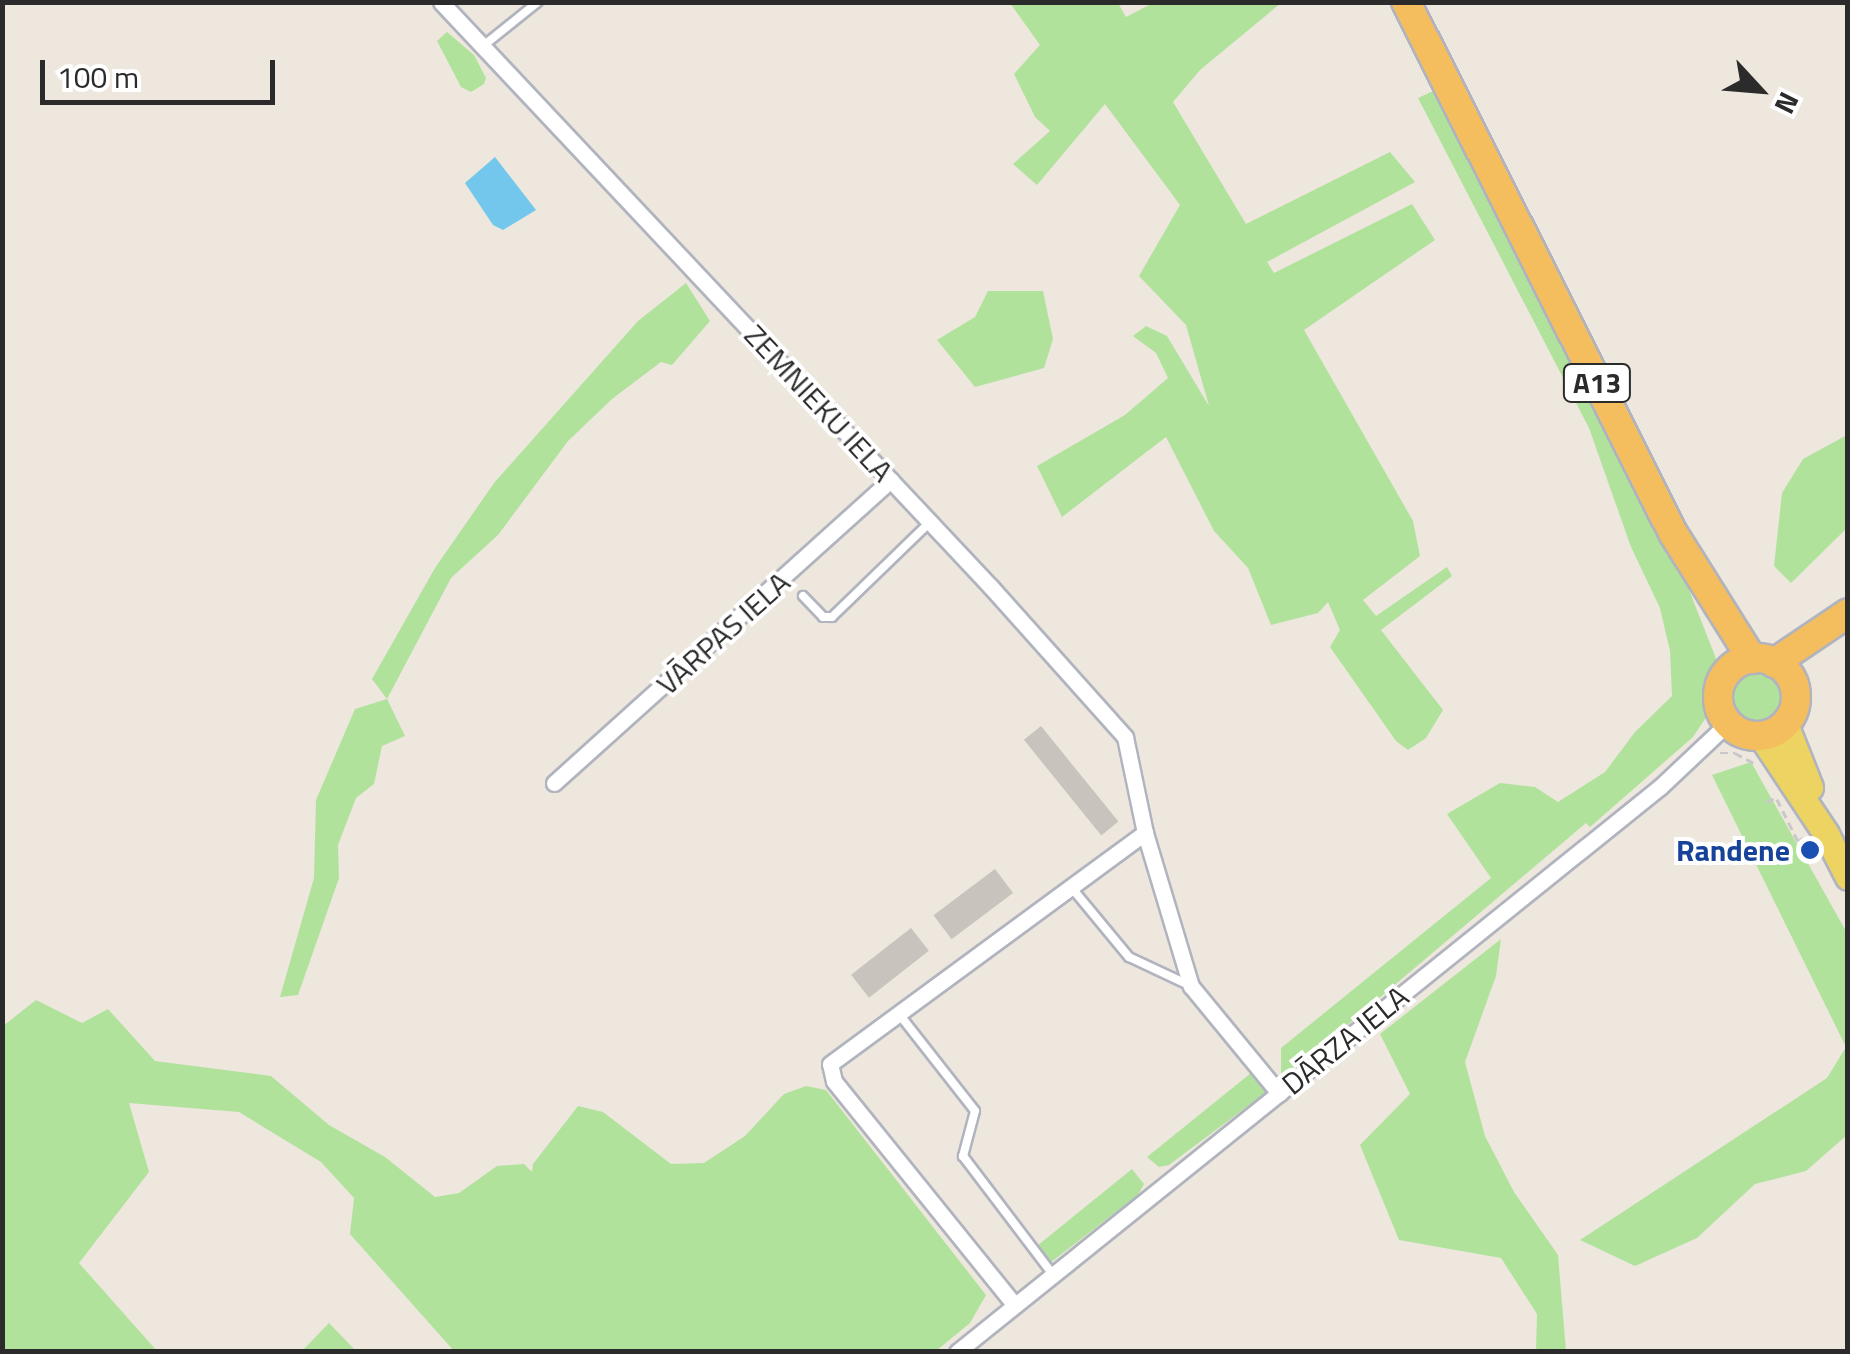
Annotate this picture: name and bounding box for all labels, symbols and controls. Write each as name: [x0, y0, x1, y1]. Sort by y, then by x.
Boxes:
scale bar: [45, 40, 280, 102]
north arrow: [1710, 40, 1810, 140]
text: 100 m: [57, 54, 139, 100]
text: N: [1764, 85, 1811, 122]
street label: ZEMNIEKU IELA: [737, 317, 901, 489]
road number: A13: [1562, 360, 1632, 406]
street label: VĀRPAS IELA: [649, 564, 797, 702]
place label: Randene: [1676, 832, 1790, 868]
marker: Randene: [1799, 839, 1821, 861]
street label: DĀRZA IELA: [1275, 978, 1415, 1102]

